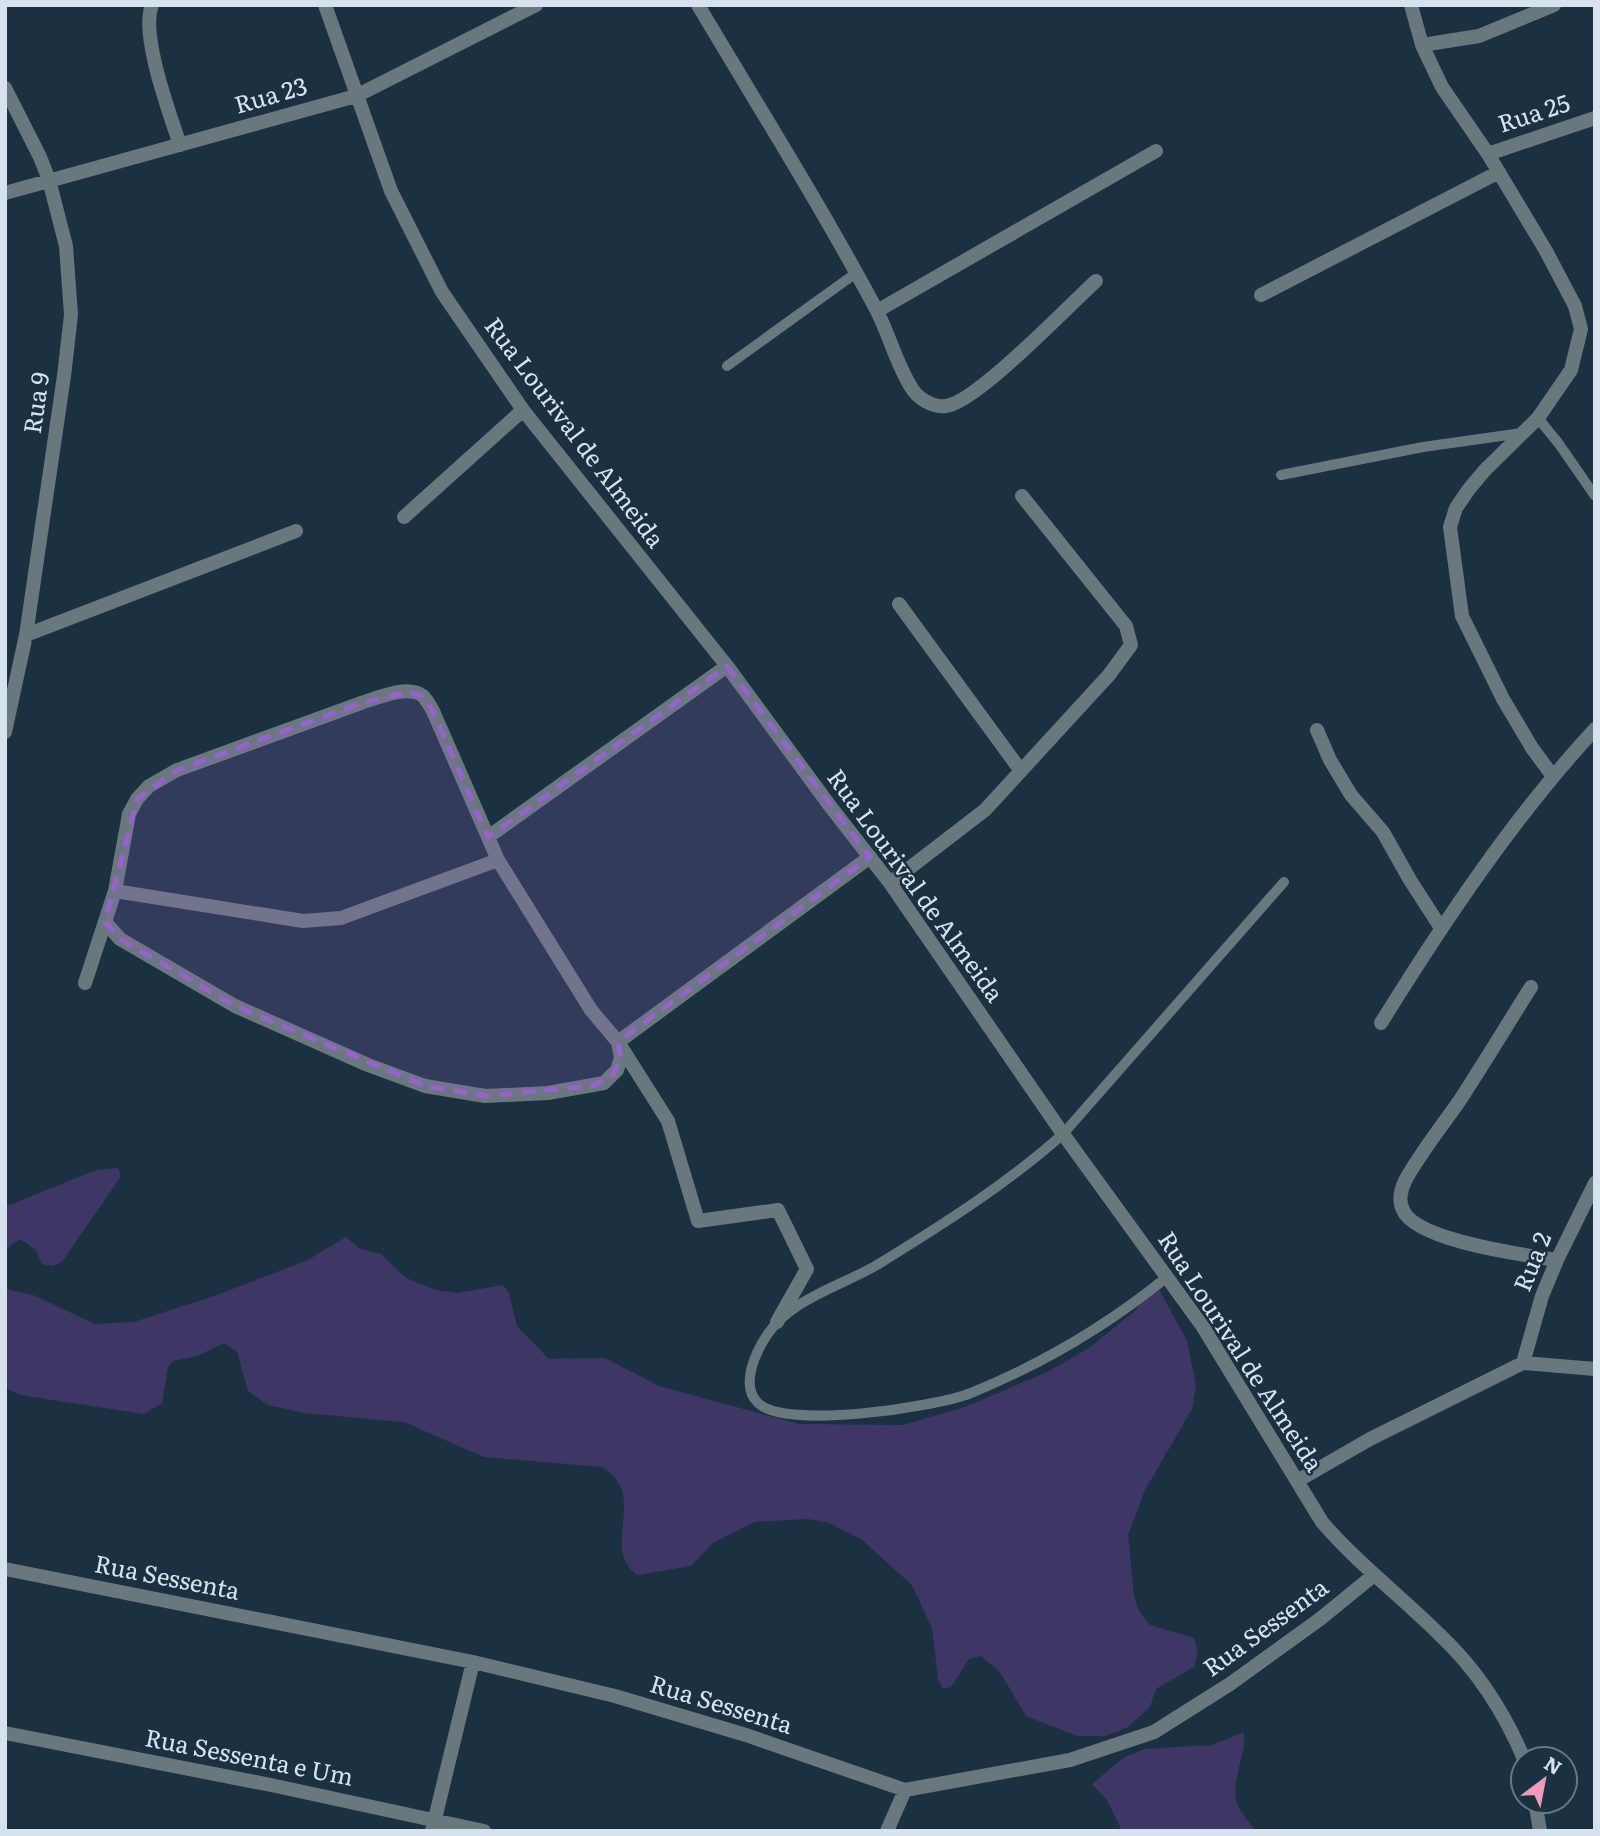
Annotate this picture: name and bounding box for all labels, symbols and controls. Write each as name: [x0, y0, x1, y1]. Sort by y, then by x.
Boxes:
street label: Rua 23: [230, 67, 311, 121]
street label: Rua 25: [1493, 84, 1574, 140]
street label: Rua Lourival de Almeida: [478, 309, 674, 554]
street label: Rua 9: [13, 370, 56, 436]
street label: Rua Lourival de Almeida: [820, 761, 1014, 1008]
street label: Rua Lourival de Almeida: [1151, 1224, 1333, 1478]
street label: Rua 2: [1503, 1226, 1558, 1296]
street label: Rua Sessenta: [92, 1544, 243, 1607]
street label: Rua Sessenta: [1195, 1569, 1334, 1683]
street label: Rua Sessenta: [646, 1664, 797, 1741]
street label: Rua Sessenta e Um: [142, 1718, 357, 1793]
north arrow: [1509, 1745, 1579, 1815]
text: N: [1539, 1749, 1568, 1781]

